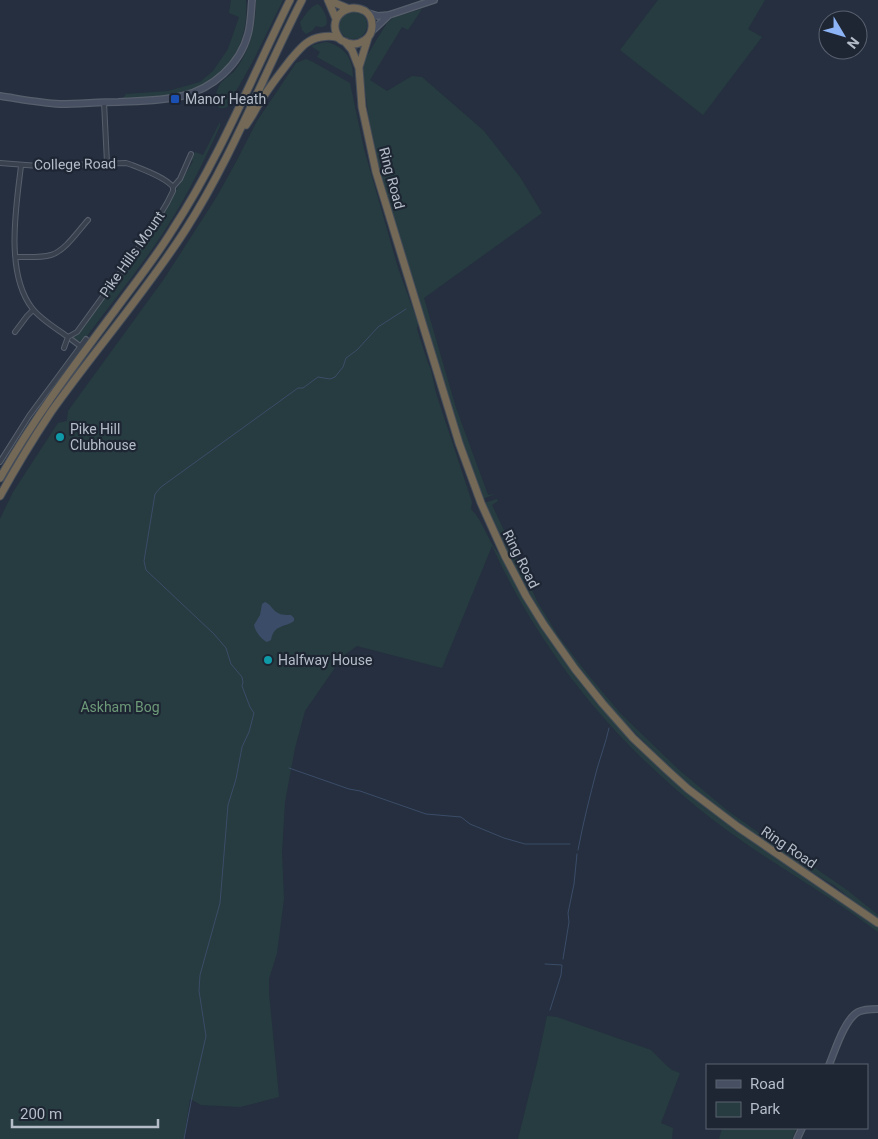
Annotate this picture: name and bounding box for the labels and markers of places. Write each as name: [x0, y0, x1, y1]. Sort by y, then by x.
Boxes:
place label: Manor Heath: [185, 91, 266, 107]
marker: Manor Heath: [169, 93, 181, 105]
place label: Pike Hill Clubhouse: [70, 421, 136, 453]
marker: Pike Hill Clubhouse: [54, 431, 66, 443]
place label: Halfway House: [278, 652, 372, 668]
marker: Halfway House: [262, 654, 274, 666]

